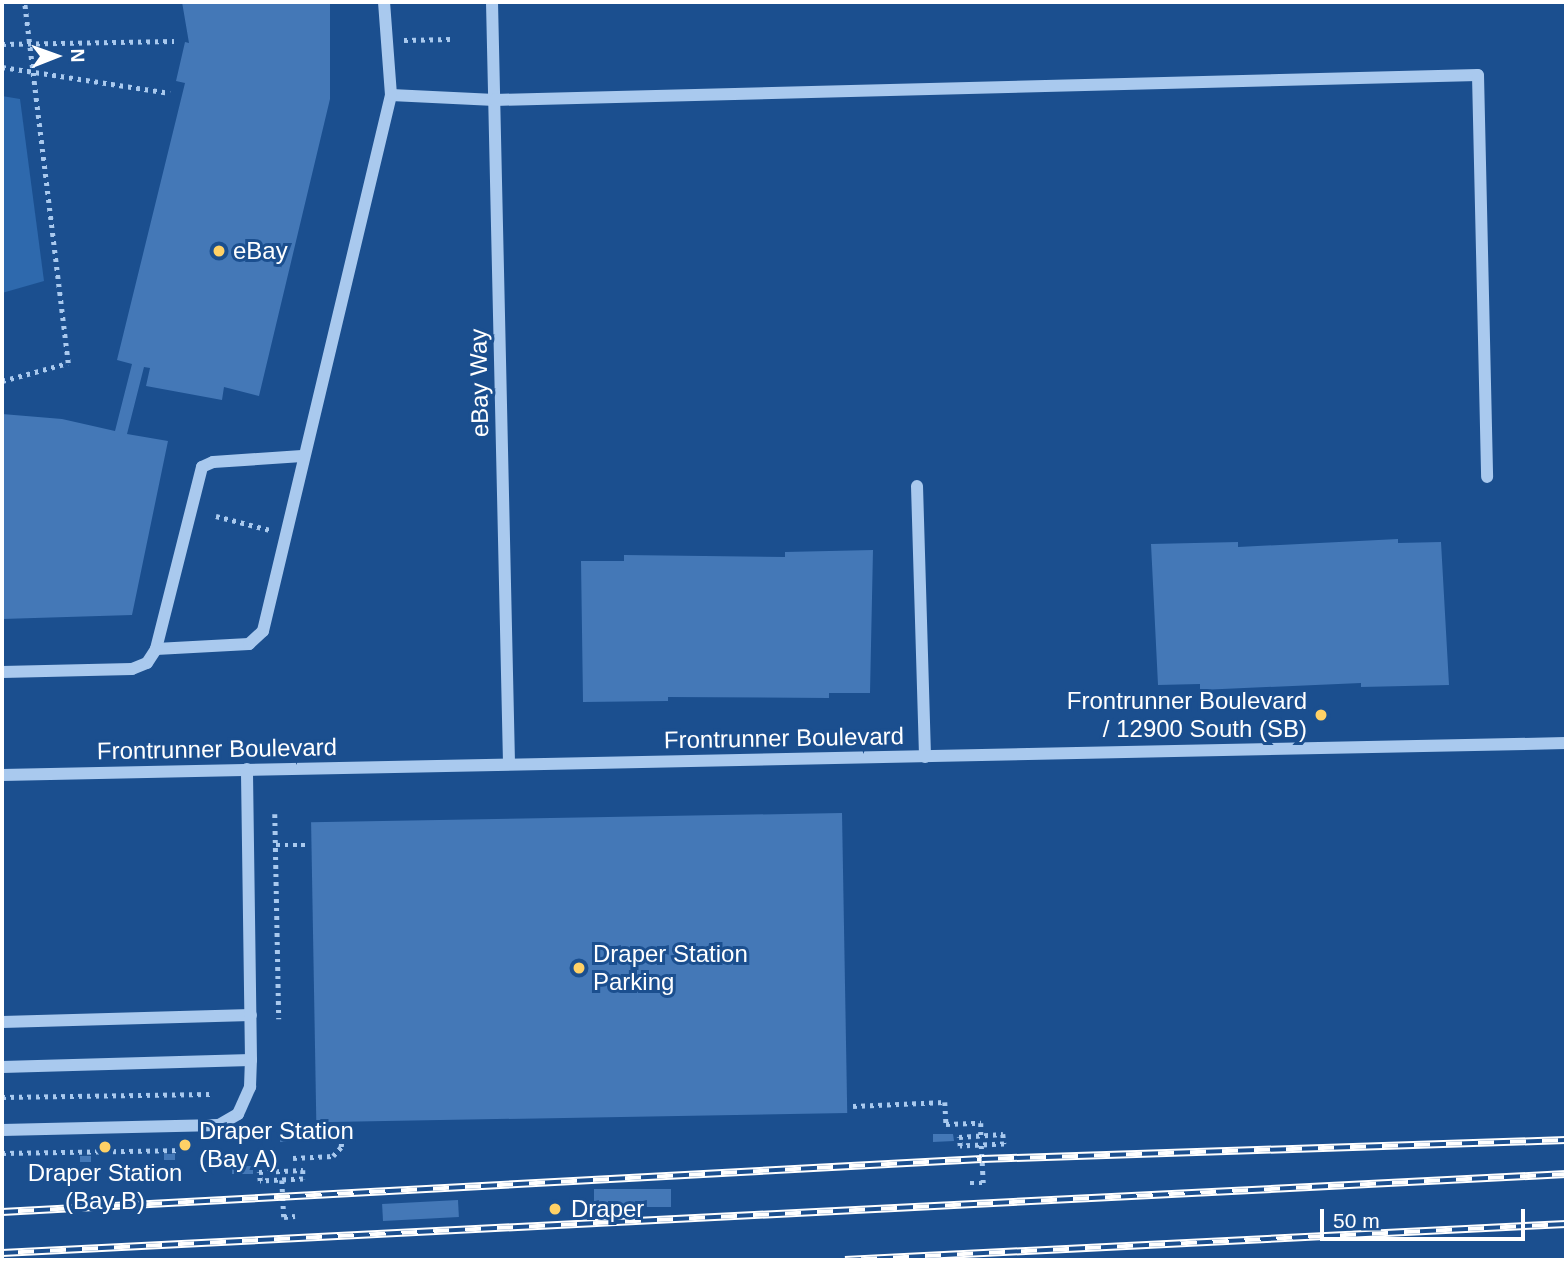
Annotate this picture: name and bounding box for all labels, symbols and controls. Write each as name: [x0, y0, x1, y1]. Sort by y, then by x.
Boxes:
north arrow: [21, 21, 91, 91]
text: N: [67, 49, 88, 63]
place label: eBay: [233, 237, 288, 265]
marker: eBay: [211, 243, 227, 259]
street label: eBay Way: [464, 329, 494, 437]
place label: Frontrunner Boulevard / 12900 South (SB): [1067, 687, 1307, 743]
marker: Frontrunner Boulevard / 12900 South (SB): [1313, 707, 1329, 723]
street label: Frontrunner Boulevard: [664, 722, 904, 754]
street label: Frontrunner Boulevard: [97, 733, 337, 765]
place label: Draper Station Parking: [593, 940, 748, 996]
marker: Draper Station Parking: [571, 960, 587, 976]
place label: Draper Station (Bay A): [199, 1117, 354, 1173]
marker: Draper Station (Bay A): [177, 1137, 193, 1153]
marker: Draper Station (Bay B): [97, 1139, 113, 1155]
place label: Draper Station (Bay B): [28, 1159, 182, 1215]
place label: Draper: [571, 1195, 644, 1223]
scale bar: [1323, 1196, 1528, 1240]
marker: Draper: [545, 1199, 565, 1219]
text: 50 m: [1333, 1209, 1380, 1232]

